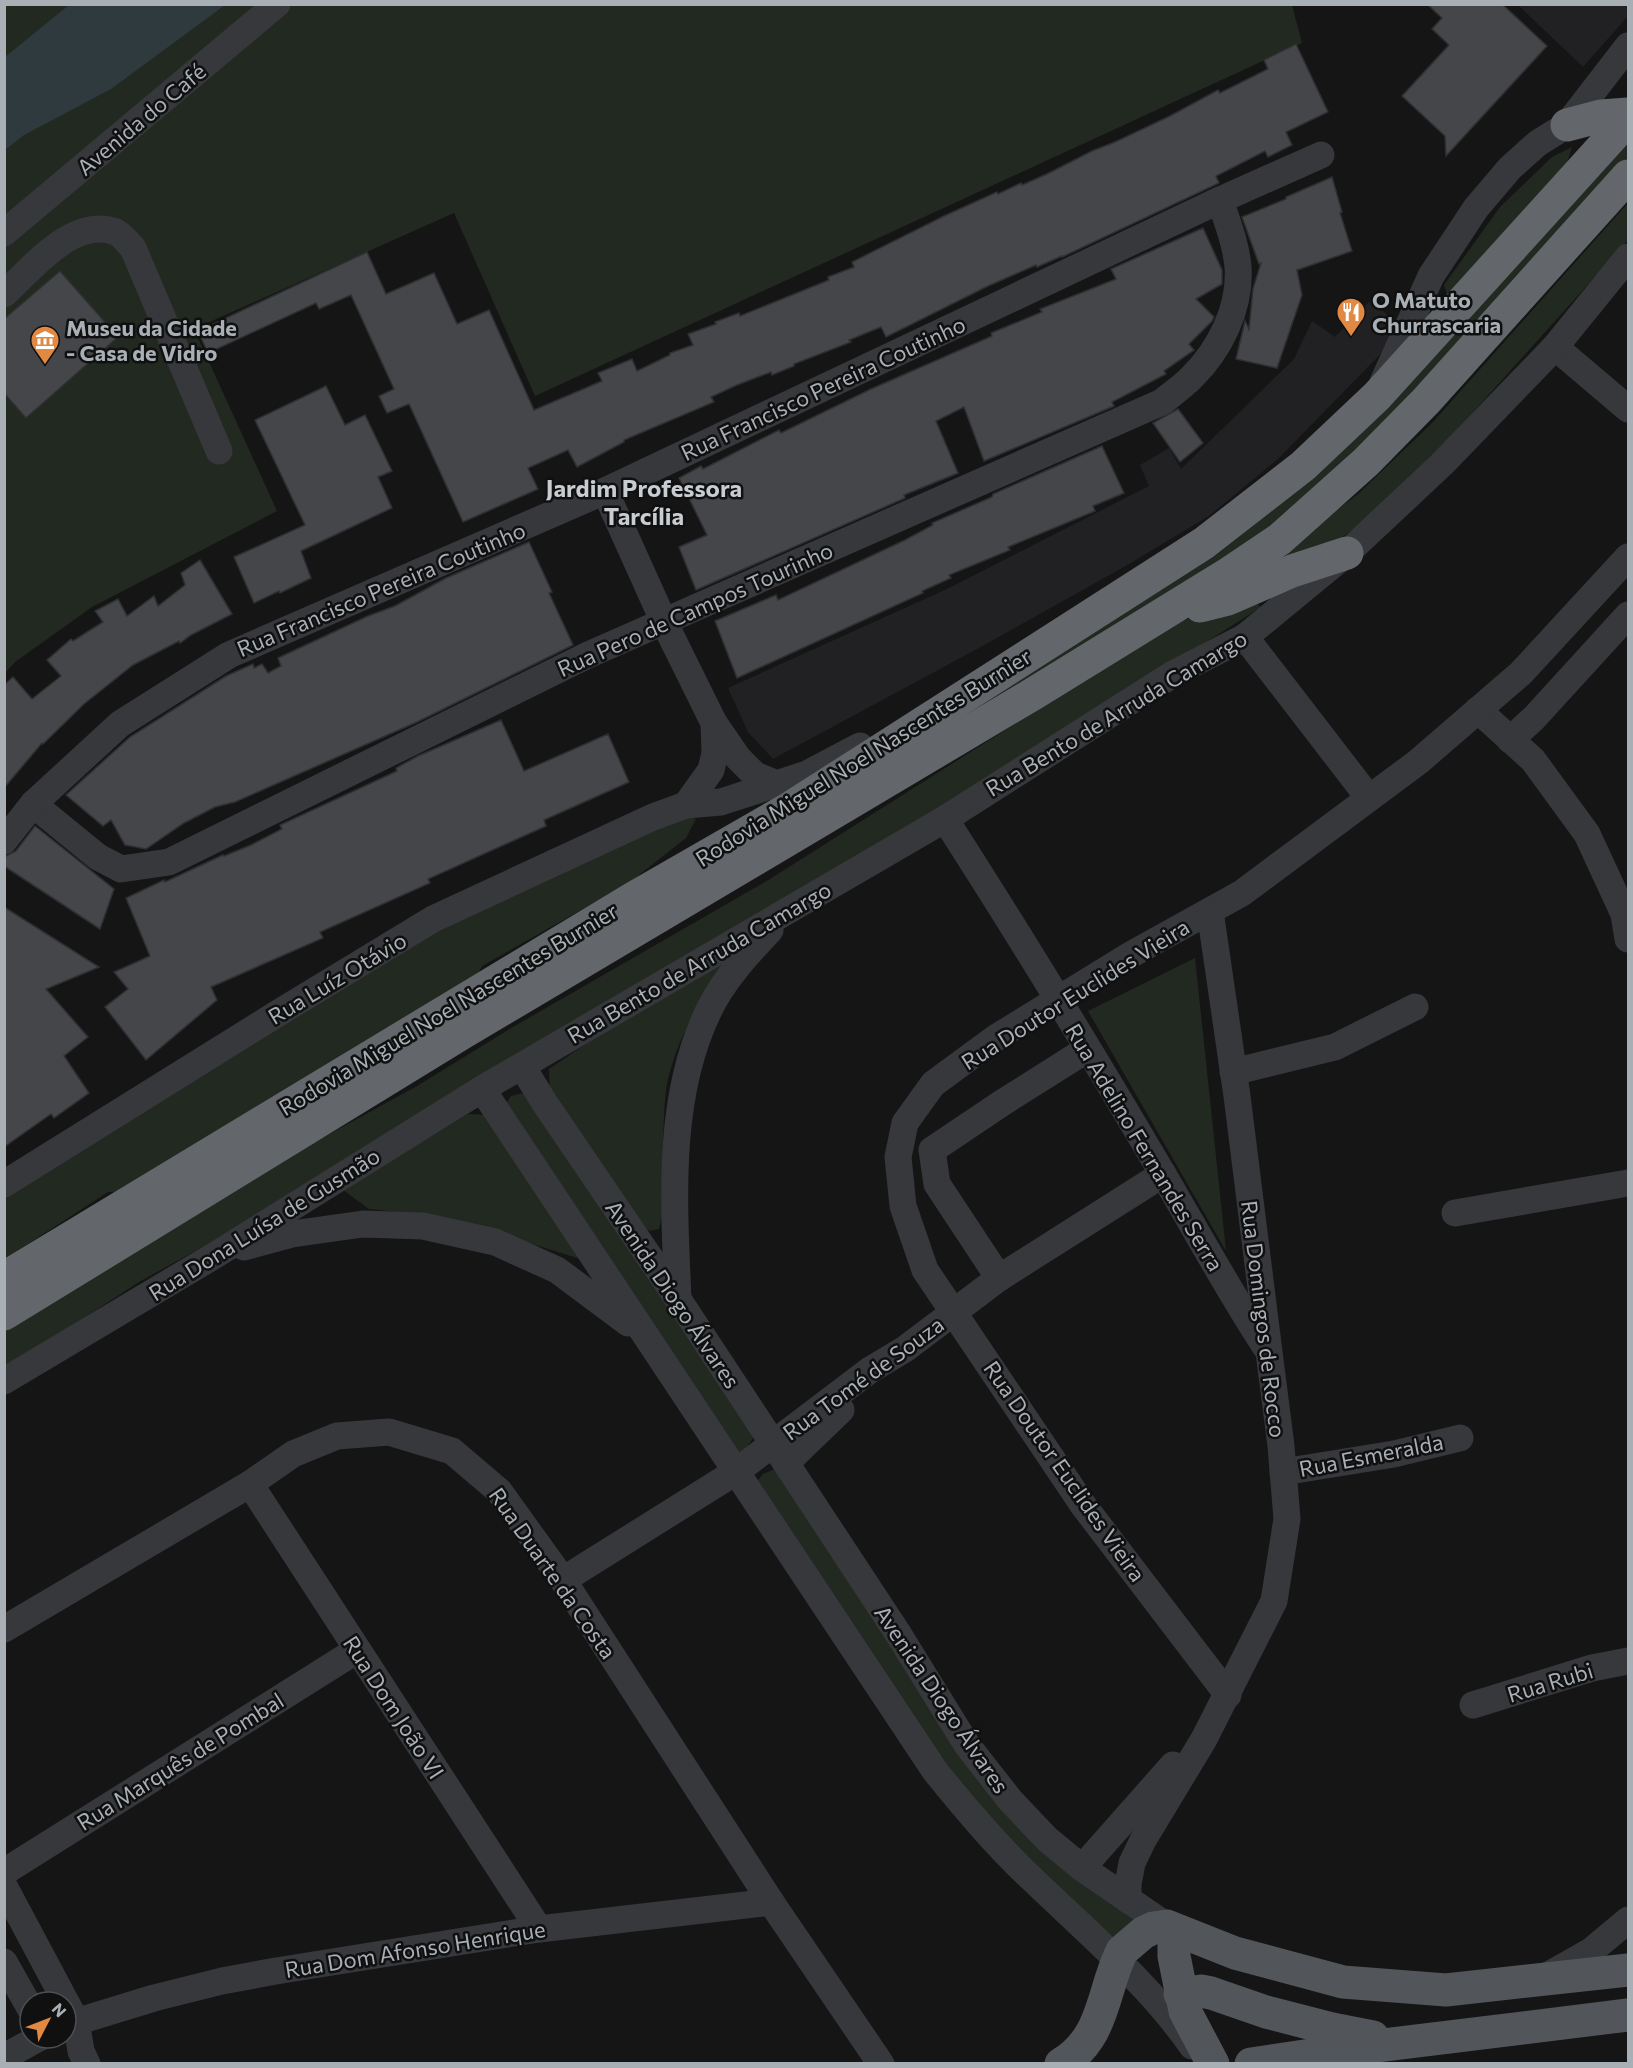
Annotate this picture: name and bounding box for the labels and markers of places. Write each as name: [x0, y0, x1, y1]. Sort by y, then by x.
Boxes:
place label: O Matuto Churrascaria: [1372, 286, 1501, 338]
restaurant icon: O Matuto Churrascaria: [1335, 296, 1367, 338]
place label: Museu da Cidade - Casa de Vidro: [66, 314, 237, 366]
museum icon: Museu da Cidade - Casa de Vidro: [29, 324, 61, 366]

